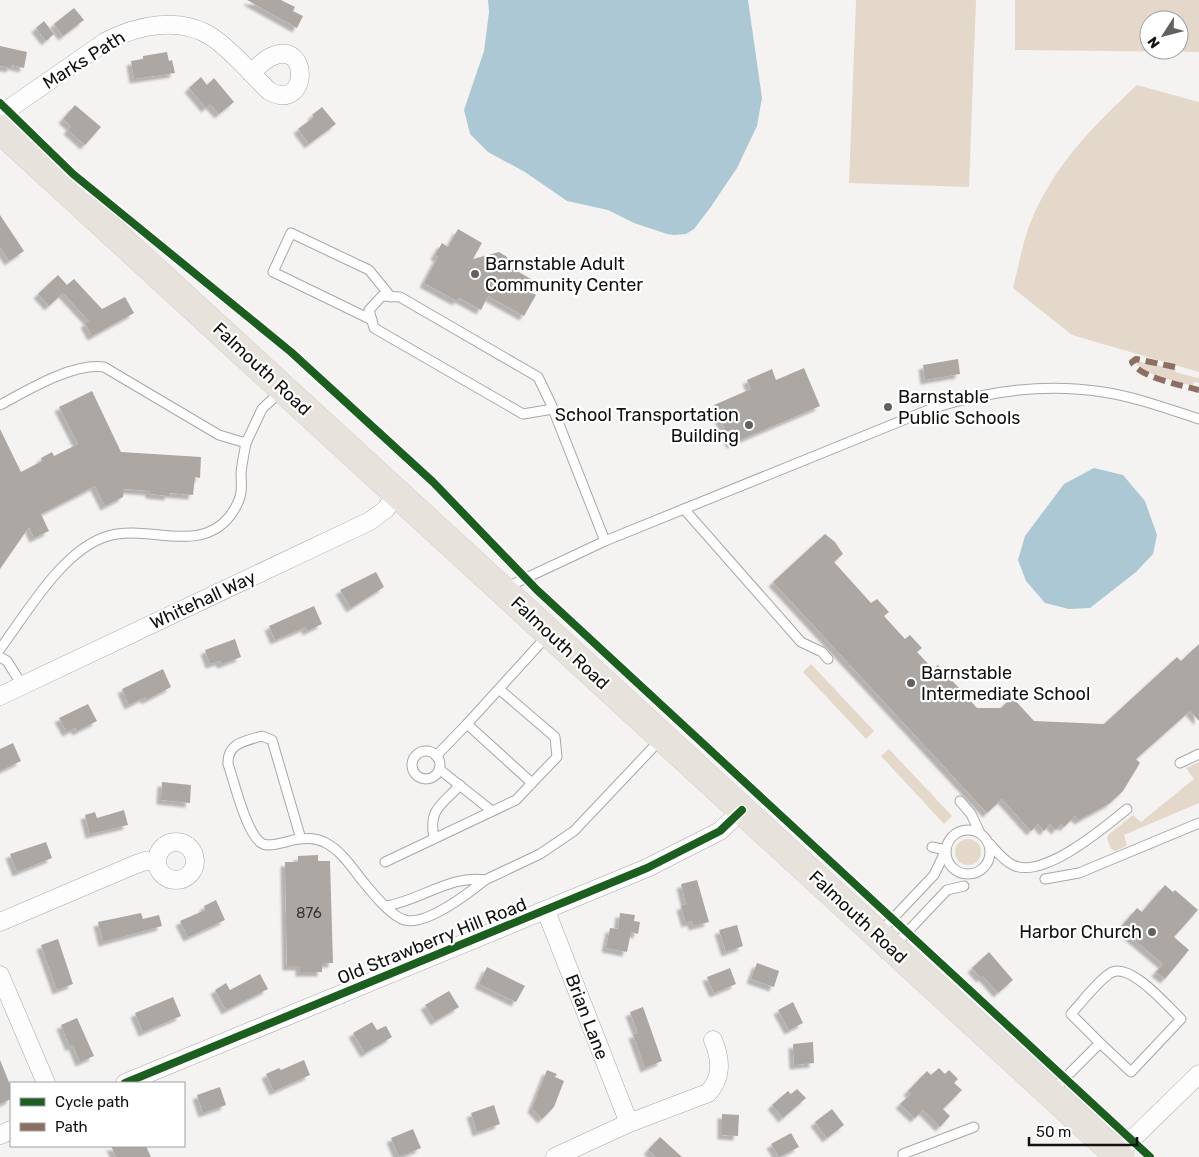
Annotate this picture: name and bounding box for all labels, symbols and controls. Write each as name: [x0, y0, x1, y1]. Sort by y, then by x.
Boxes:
north arrow: [1139, 10, 1189, 60]
street label: Marks Path: [39, 26, 129, 94]
text: N: [1144, 33, 1164, 51]
place label: Barnstable Adult Community Center: [485, 253, 643, 296]
marker: Barnstable Adult Community Center: [469, 268, 481, 280]
street label: Falmouth Road: [208, 318, 316, 420]
place label: Barnstable Public Schools: [898, 386, 1021, 429]
marker: Barnstable Public Schools: [882, 401, 894, 413]
place label: School Transportation Building: [555, 404, 739, 447]
marker: School Transportation Building: [743, 419, 755, 431]
street label: Whitehall Way: [147, 566, 260, 634]
street label: Falmouth Road: [506, 592, 614, 694]
place label: Barnstable Intermediate School: [921, 662, 1090, 705]
marker: Barnstable Intermediate School: [905, 677, 917, 689]
street label: Falmouth Road: [804, 866, 912, 968]
street label: Old Strawberry Hill Road: [334, 893, 530, 989]
house number: 876: [296, 904, 322, 922]
place label: Harbor Church: [1019, 921, 1142, 943]
marker: Harbor Church: [1146, 926, 1158, 938]
street label: Brian Lane: [561, 971, 613, 1063]
legend: [10, 1082, 185, 1147]
text: Cycle path: [55, 1093, 129, 1111]
scale bar: [1029, 1114, 1136, 1146]
text: Path: [55, 1118, 88, 1136]
text: 50 m: [1036, 1123, 1071, 1141]

